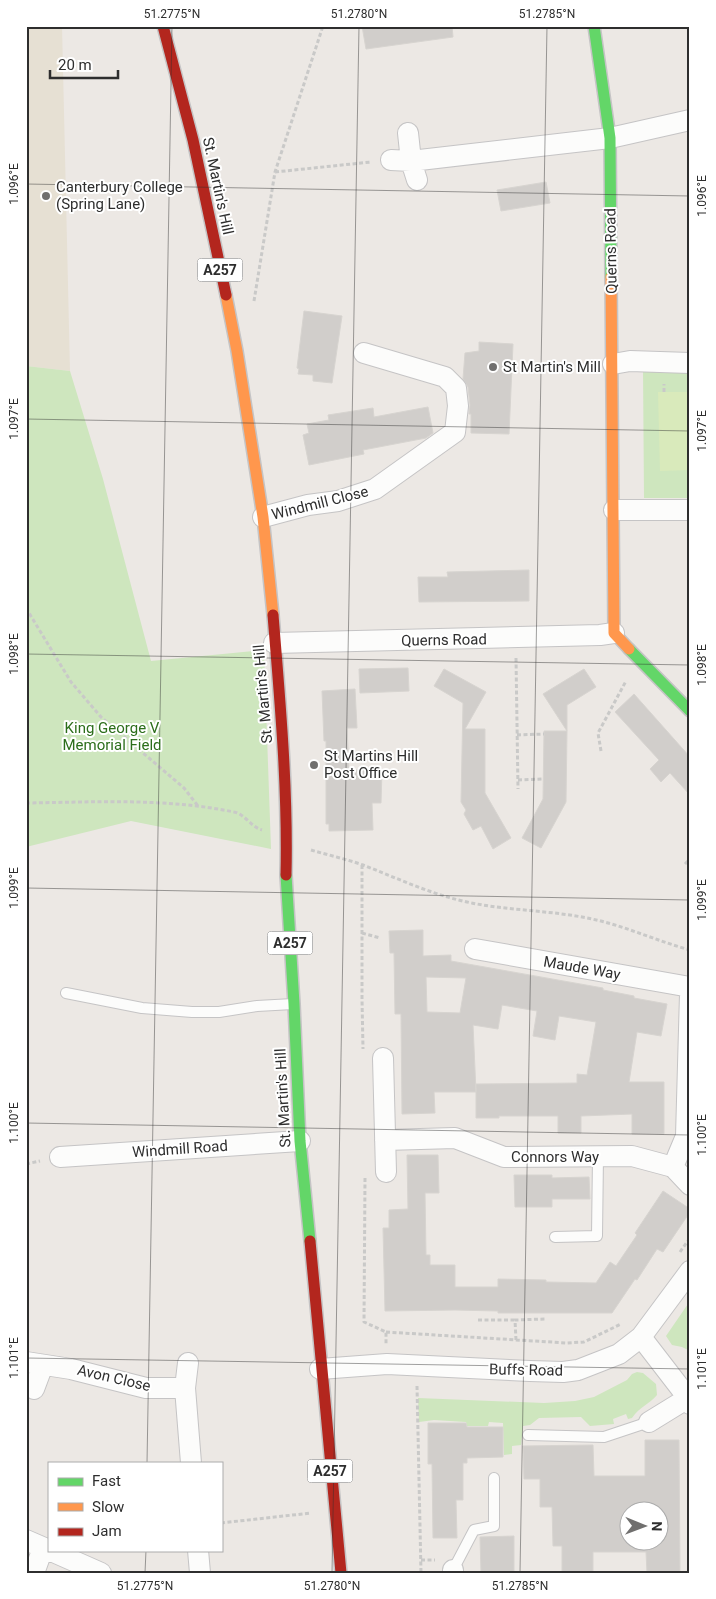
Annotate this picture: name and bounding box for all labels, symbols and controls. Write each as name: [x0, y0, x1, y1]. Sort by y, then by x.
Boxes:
text: 51.2775°N: [144, 7, 200, 21]
text: 51.2780°N: [331, 7, 387, 21]
text: 51.2785°N: [519, 7, 575, 21]
scale bar: [50, 48, 118, 80]
text: 20 m: [58, 56, 92, 74]
street label: St. Martin's Hill: [199, 136, 237, 236]
text: 1.096°E: [7, 163, 21, 205]
text: 1.096°E: [695, 175, 709, 217]
place label: Canterbury College (Spring Lane): [56, 178, 183, 213]
marker: Canterbury College (Spring Lane): [40, 190, 52, 202]
street label: Querns Road: [601, 208, 621, 294]
road number: A257: [198, 258, 242, 282]
place label: St Martin's Mill: [503, 358, 601, 376]
marker: St Martin's Mill: [487, 361, 499, 373]
text: 1.097°E: [7, 398, 21, 440]
text: 1.097°E: [695, 410, 709, 452]
street label: Windmill Close: [270, 482, 370, 524]
street label: Querns Road: [401, 630, 487, 650]
text: 1.098°E: [7, 633, 21, 675]
street label: St. Martin's Hill: [250, 644, 276, 744]
text: 1.098°E: [695, 644, 709, 686]
park label: King George V Memorial Field: [62, 719, 162, 754]
place label: St Martins Hill Post Office: [324, 747, 418, 782]
marker: St Martins Hill Post Office: [308, 759, 320, 771]
text: 1.099°E: [7, 867, 21, 909]
text: 1.099°E: [695, 879, 709, 921]
road number: A257: [268, 931, 312, 954]
street label: Maude Way: [542, 952, 622, 984]
street label: St. Martin's Hill: [271, 1048, 295, 1148]
text: 1.100°E: [7, 1102, 21, 1144]
text: 1.100°E: [695, 1114, 709, 1156]
street label: Windmill Road: [132, 1137, 228, 1161]
street label: Connors Way: [511, 1148, 599, 1166]
text: 1.101°E: [7, 1337, 21, 1379]
text: 1.101°E: [695, 1348, 709, 1390]
street label: Buffs Road: [489, 1360, 563, 1380]
street label: Avon Close: [76, 1361, 153, 1395]
road number: A257: [308, 1460, 352, 1482]
legend: [48, 1462, 222, 1552]
text: Fast: [92, 1472, 121, 1490]
text: Slow: [92, 1498, 124, 1516]
north arrow: [618, 1502, 668, 1552]
text: N: [649, 1521, 665, 1531]
text: Jam: [92, 1522, 122, 1540]
text: 51.2775°N: [117, 1579, 173, 1593]
text: 51.2780°N: [304, 1579, 360, 1593]
text: 51.2785°N: [492, 1579, 548, 1593]

